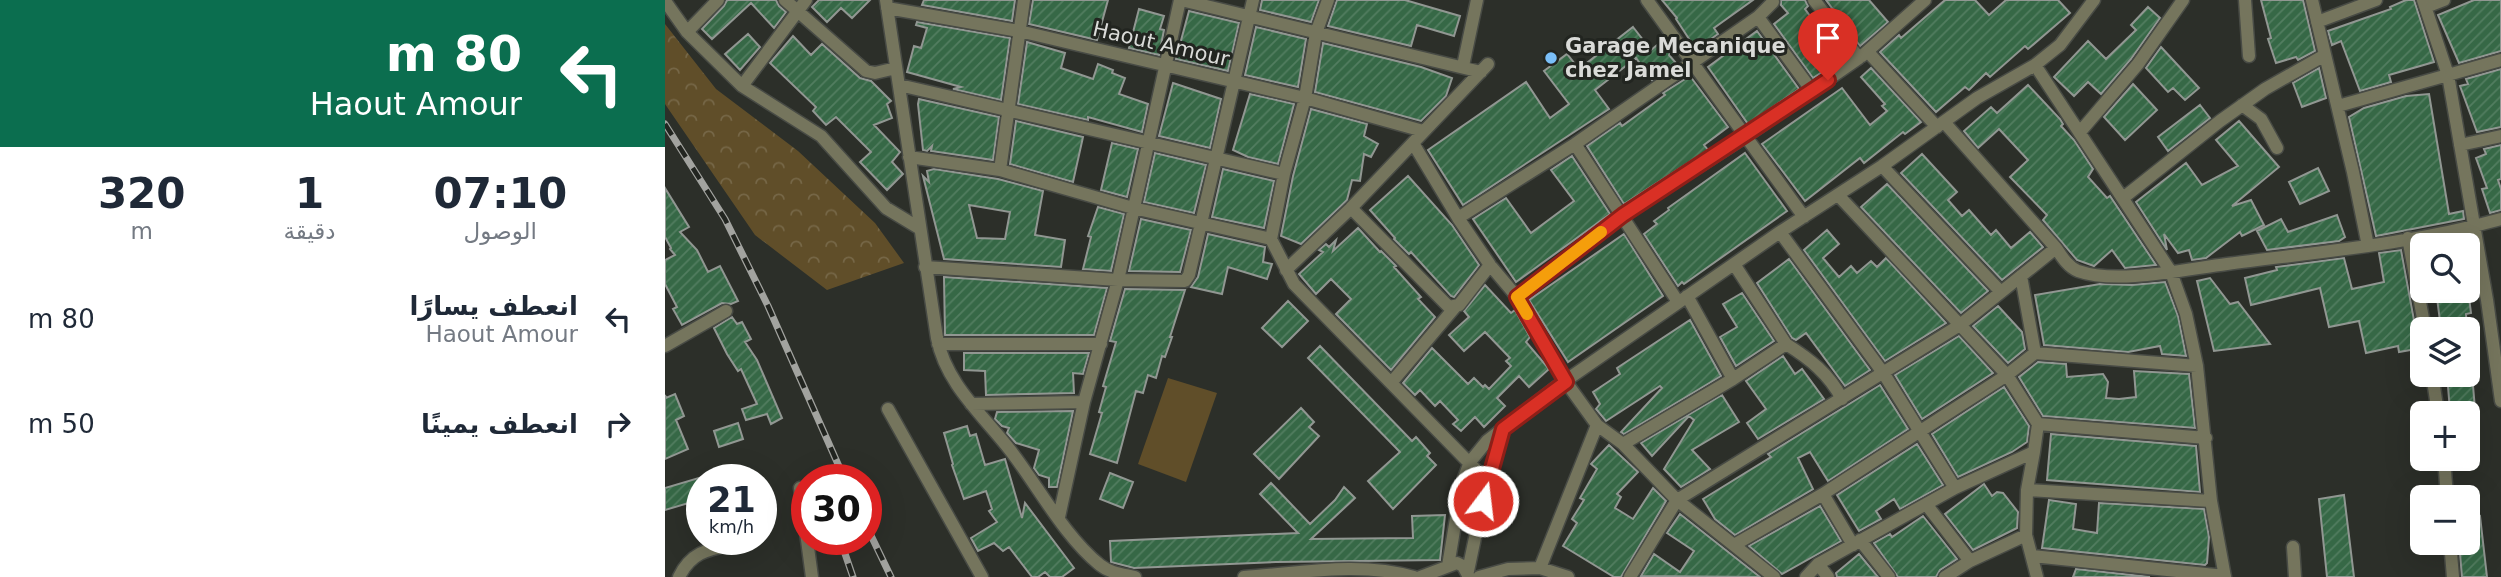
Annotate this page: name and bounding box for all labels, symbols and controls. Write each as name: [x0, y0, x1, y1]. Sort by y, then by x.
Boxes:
pin: [1798, 8, 1858, 80]
street label: Haout Amour: [1090, 17, 1232, 71]
icon: arrive: [1809, 19, 1847, 57]
text: 80 m: [386, 26, 522, 83]
icon: left: [546, 28, 637, 119]
place label: Garage Mecanique chez Jamel: [1565, 34, 1786, 82]
marker: Garage Mecanique chez Jamel: [1543, 50, 1559, 66]
text: Haout Amour: [310, 85, 522, 123]
text: 320: [98, 169, 186, 218]
text: 1: [295, 169, 324, 218]
text: 07:10: [433, 169, 567, 218]
text: m: [131, 218, 153, 244]
text: دقيقة: [283, 218, 336, 244]
text: الوصول: [464, 218, 537, 244]
map controls: [2410, 233, 2480, 555]
button: search: [2410, 233, 2480, 303]
text: انعطف يسارًا: [409, 291, 578, 321]
icon: left: [599, 300, 637, 338]
text: 80 m: [28, 304, 95, 334]
button: layers: [2410, 317, 2480, 387]
text: Haout Amour: [425, 321, 578, 347]
button: +: [2410, 401, 2480, 471]
icon: right: [599, 405, 637, 443]
text: 50 m: [28, 409, 95, 439]
text: انعطف يمينًا: [421, 409, 578, 439]
speed limit sign: 30: [791, 464, 882, 555]
position arrow: [1446, 464, 1520, 538]
text: 21: [707, 480, 756, 520]
button: −: [2410, 485, 2480, 555]
text: km/h: [709, 516, 754, 537]

